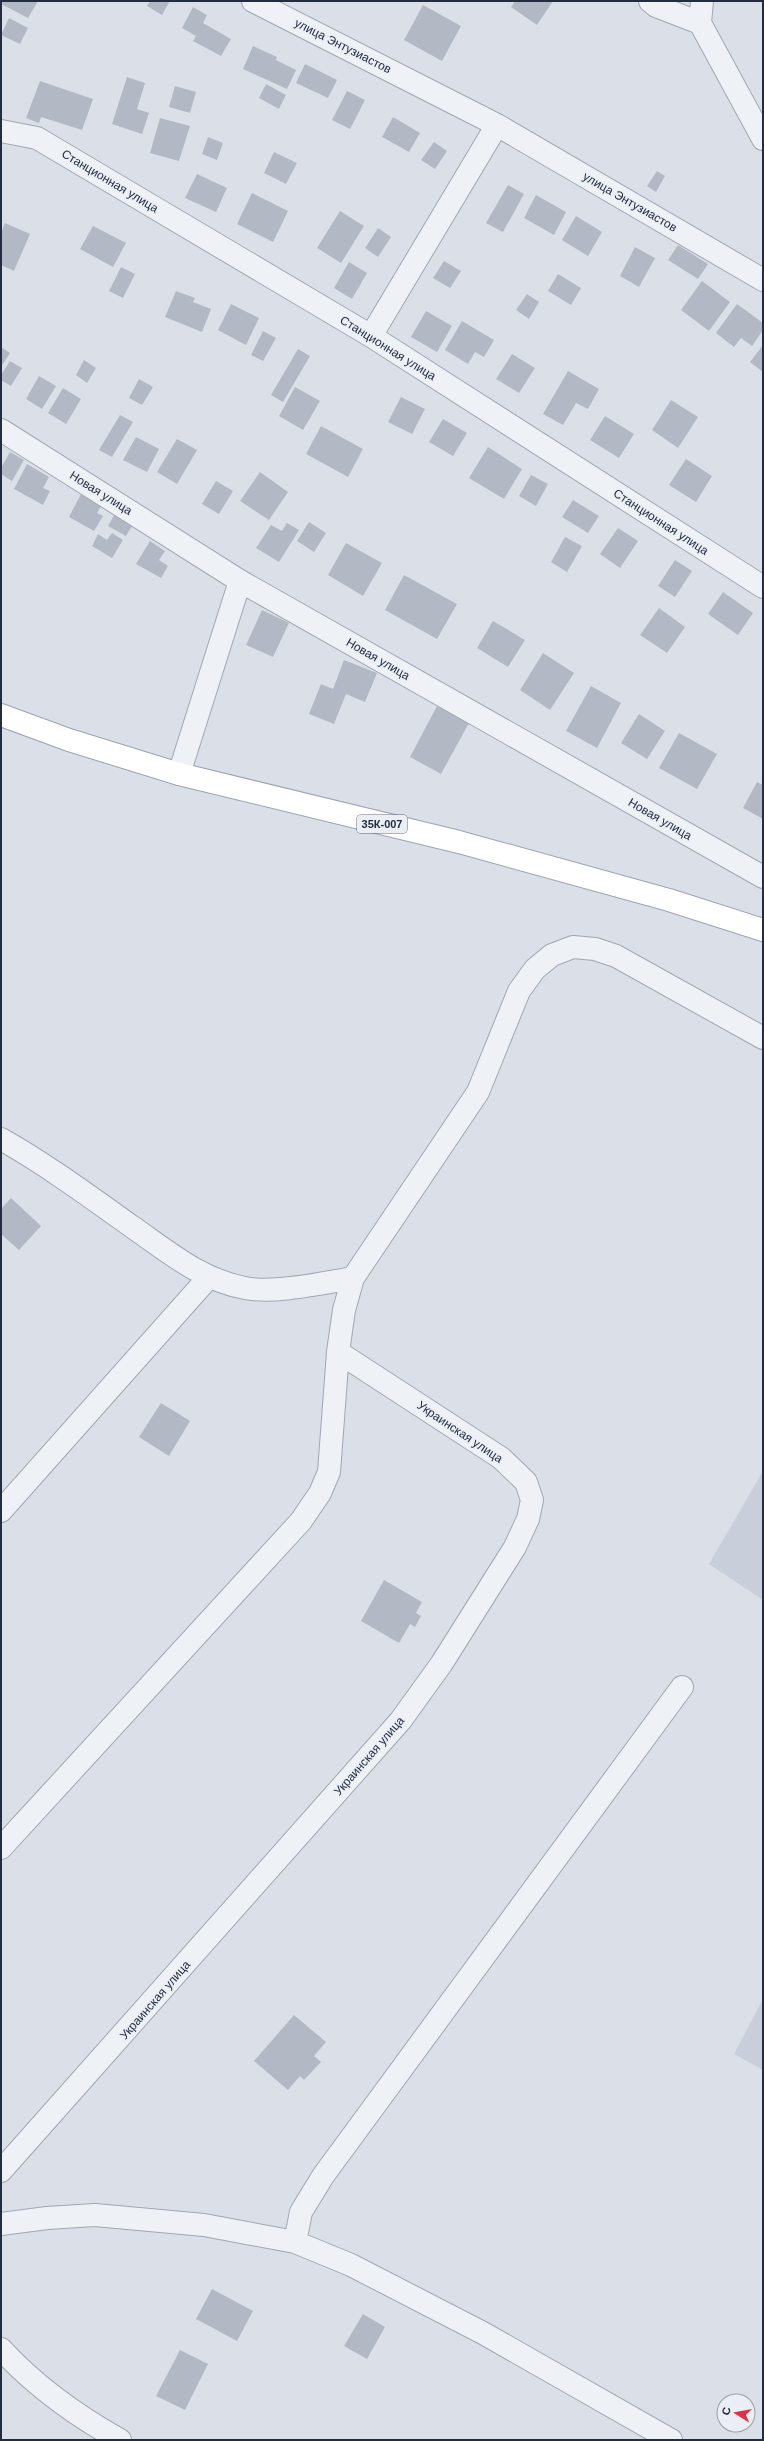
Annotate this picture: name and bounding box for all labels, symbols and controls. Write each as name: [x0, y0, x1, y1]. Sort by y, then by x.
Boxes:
street label: улица Энтузиастов: [292, 16, 394, 76]
street label: Станционная улица: [59, 147, 161, 216]
street label: улица Энтузиастов: [580, 169, 680, 235]
street label: Станционная улица: [338, 313, 439, 383]
street label: Новая улица: [67, 468, 135, 518]
street label: Станционная улица: [611, 486, 711, 558]
street label: Новая улица: [344, 635, 413, 683]
street label: Новая улица: [626, 795, 695, 843]
road number: 35К-007: [357, 815, 407, 833]
street label: Украинская улица: [415, 1398, 506, 1466]
street label: Украинская улица: [331, 1713, 407, 1798]
street label: Украинская улица: [117, 1957, 193, 2042]
north arrow: [716, 2393, 756, 2433]
text: С: [720, 2406, 733, 2416]

